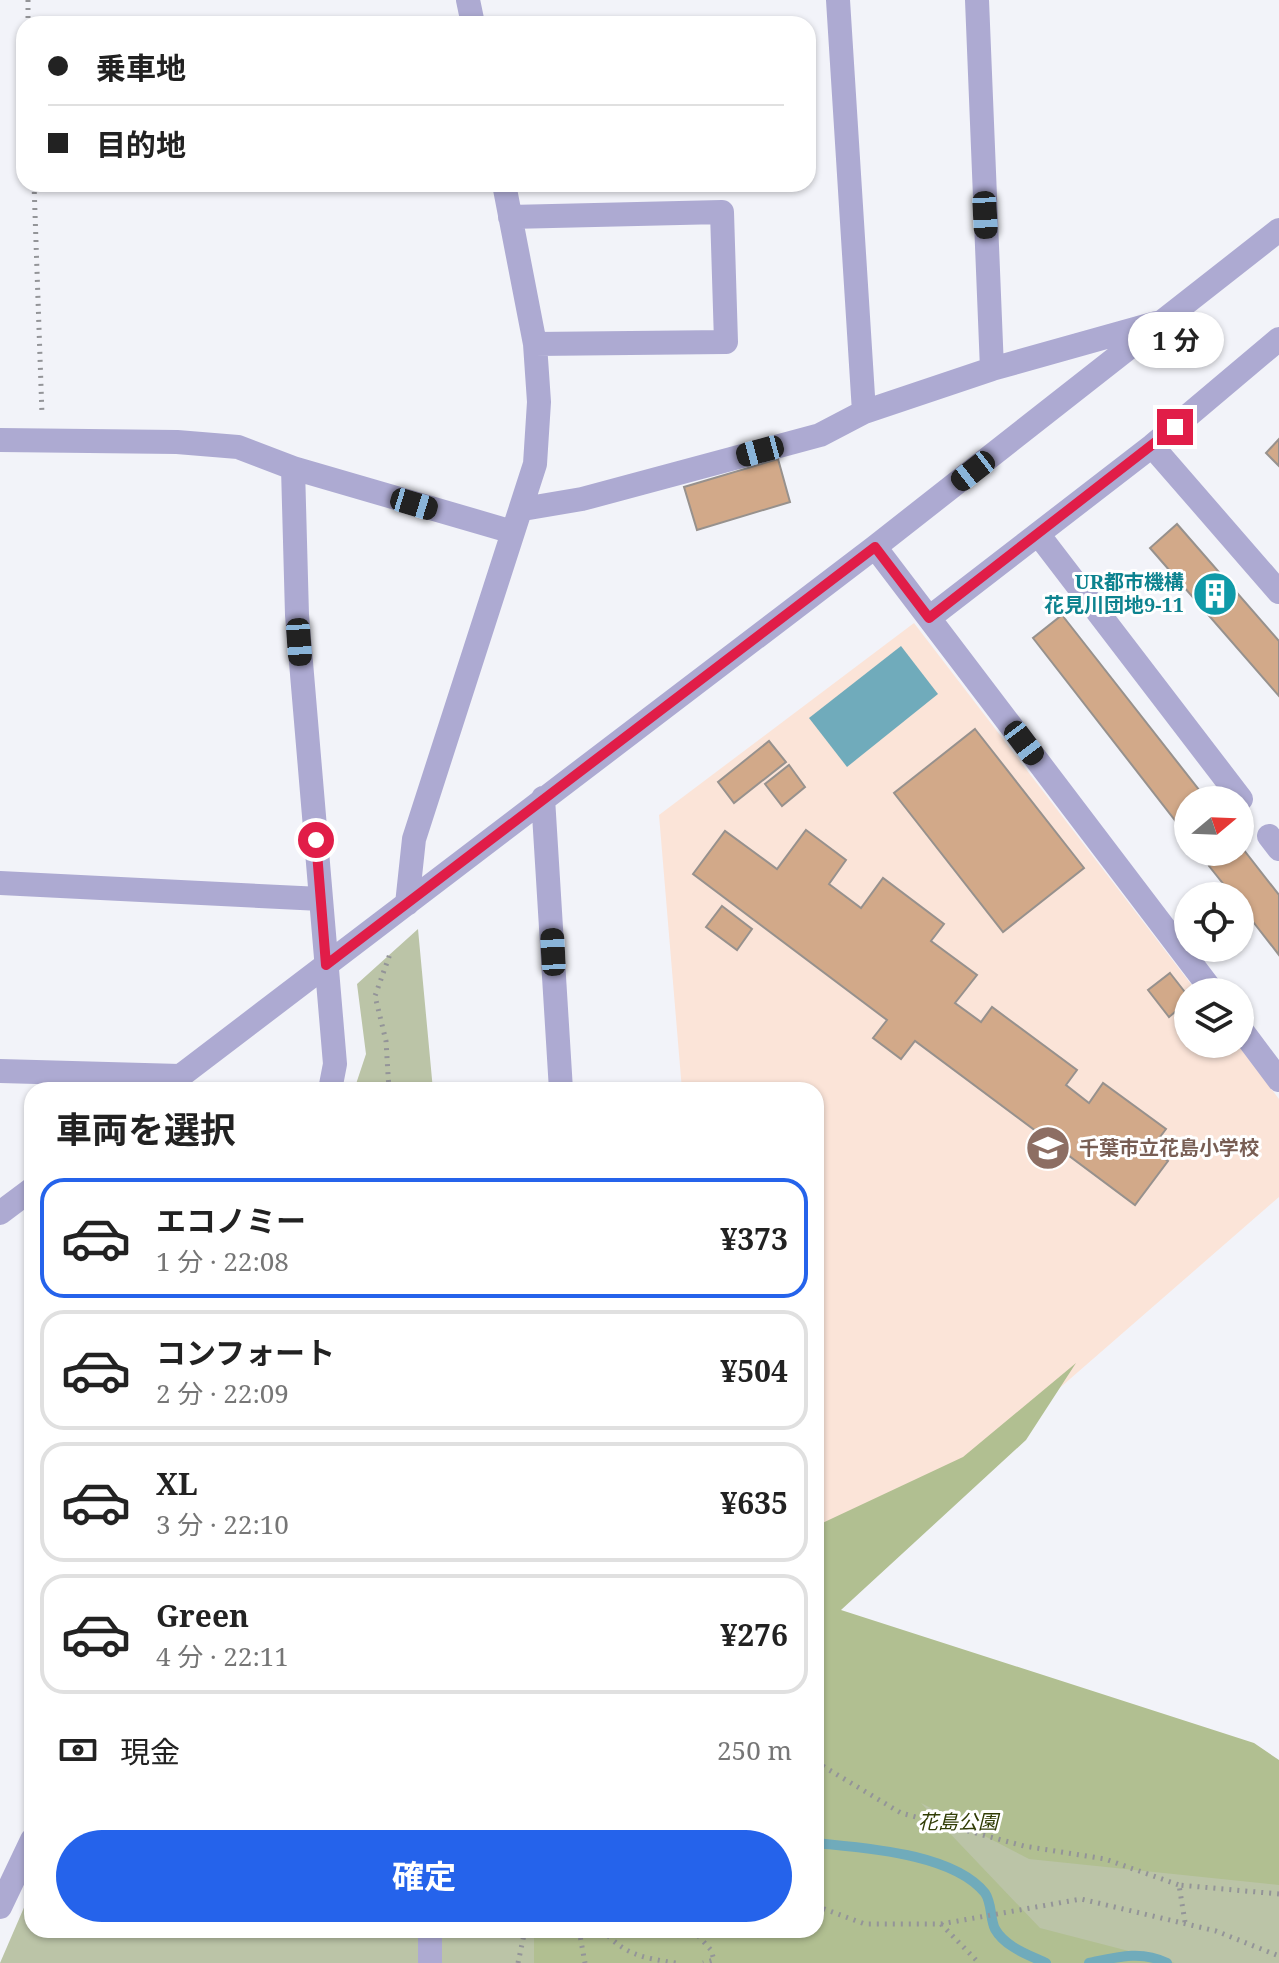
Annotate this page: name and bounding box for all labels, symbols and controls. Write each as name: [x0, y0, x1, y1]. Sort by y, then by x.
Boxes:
text: 乗車地: [96, 47, 186, 88]
text: 目的地: [96, 124, 186, 165]
car: [972, 190, 998, 240]
callout: 1 分: [1127, 311, 1223, 367]
text: 1 分: [1152, 322, 1200, 358]
route end: [1157, 409, 1193, 445]
car: [734, 433, 786, 469]
car: [947, 447, 999, 495]
car: [388, 486, 440, 522]
place label: UR都市機構 花見川団地9-11: [1044, 568, 1184, 618]
building icon: UR都市機構 花見川団地9-11: [1191, 570, 1239, 618]
car: [285, 617, 313, 667]
car: [1000, 717, 1048, 769]
north arrow: [1174, 786, 1254, 866]
map controls: [1174, 786, 1254, 1058]
route start: [298, 822, 334, 858]
button: locate: [1174, 882, 1254, 962]
car: [540, 927, 566, 977]
button: layers: [1174, 978, 1254, 1058]
text: 車両を選択: [56, 1105, 236, 1154]
school or university icon: 千葉市立花島小学校: [1024, 1124, 1072, 1172]
place label: 千葉市立花島小学校: [1079, 1134, 1259, 1161]
text: エコノミー: [156, 1200, 306, 1241]
icon: car: [60, 1202, 132, 1274]
text: ¥373: [720, 1218, 788, 1259]
text: 1 分 · 22:08: [156, 1243, 289, 1279]
text: コンフォート: [156, 1332, 335, 1373]
icon: car: [60, 1334, 132, 1406]
text: ¥504: [720, 1350, 788, 1391]
text: 2 分 · 22:09: [156, 1375, 289, 1411]
text: XL: [156, 1463, 198, 1504]
icon: car: [60, 1466, 132, 1538]
text: ¥635: [720, 1482, 788, 1523]
text: 3 分 · 22:10: [156, 1506, 289, 1542]
text: Green: [156, 1595, 249, 1636]
icon: car: [60, 1598, 132, 1670]
text: ¥276: [720, 1614, 788, 1655]
text: 4 分 · 22:11: [156, 1638, 289, 1674]
icon: cash: [56, 1728, 100, 1772]
text: 現金: [120, 1731, 180, 1772]
text: 250 m: [717, 1732, 792, 1768]
park label: 花島公園: [918, 1808, 1001, 1835]
button: 確定: [56, 1830, 792, 1922]

